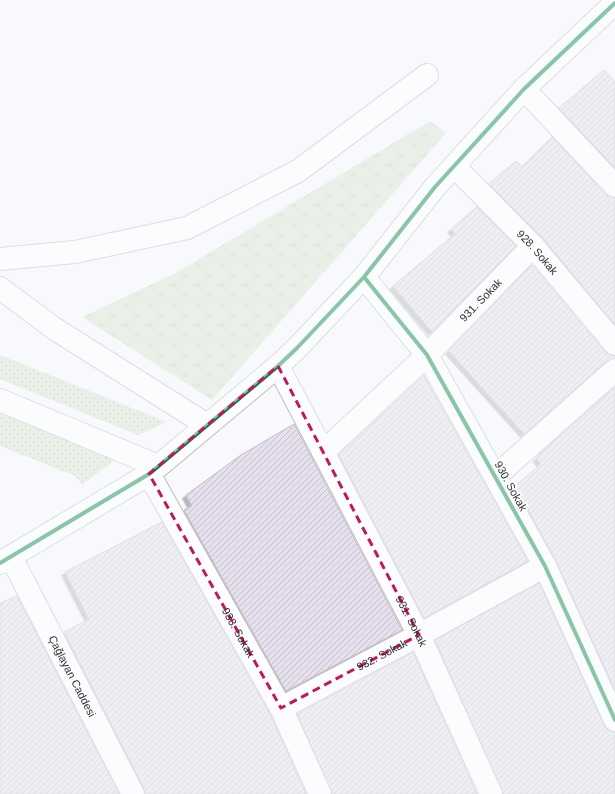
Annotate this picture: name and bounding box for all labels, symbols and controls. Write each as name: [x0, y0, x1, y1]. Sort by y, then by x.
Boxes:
street label: 928. Sokak: [515, 228, 560, 277]
street label: 931. Sokak: [457, 276, 504, 324]
street label: 930. Sokak: [492, 459, 530, 513]
street label: 931. Sokak: [394, 594, 430, 649]
street label: 933. Sokak: [220, 606, 257, 660]
street label: Çağlayan Caddesi: [46, 633, 98, 719]
street label: 932. Sokak: [355, 636, 409, 673]

